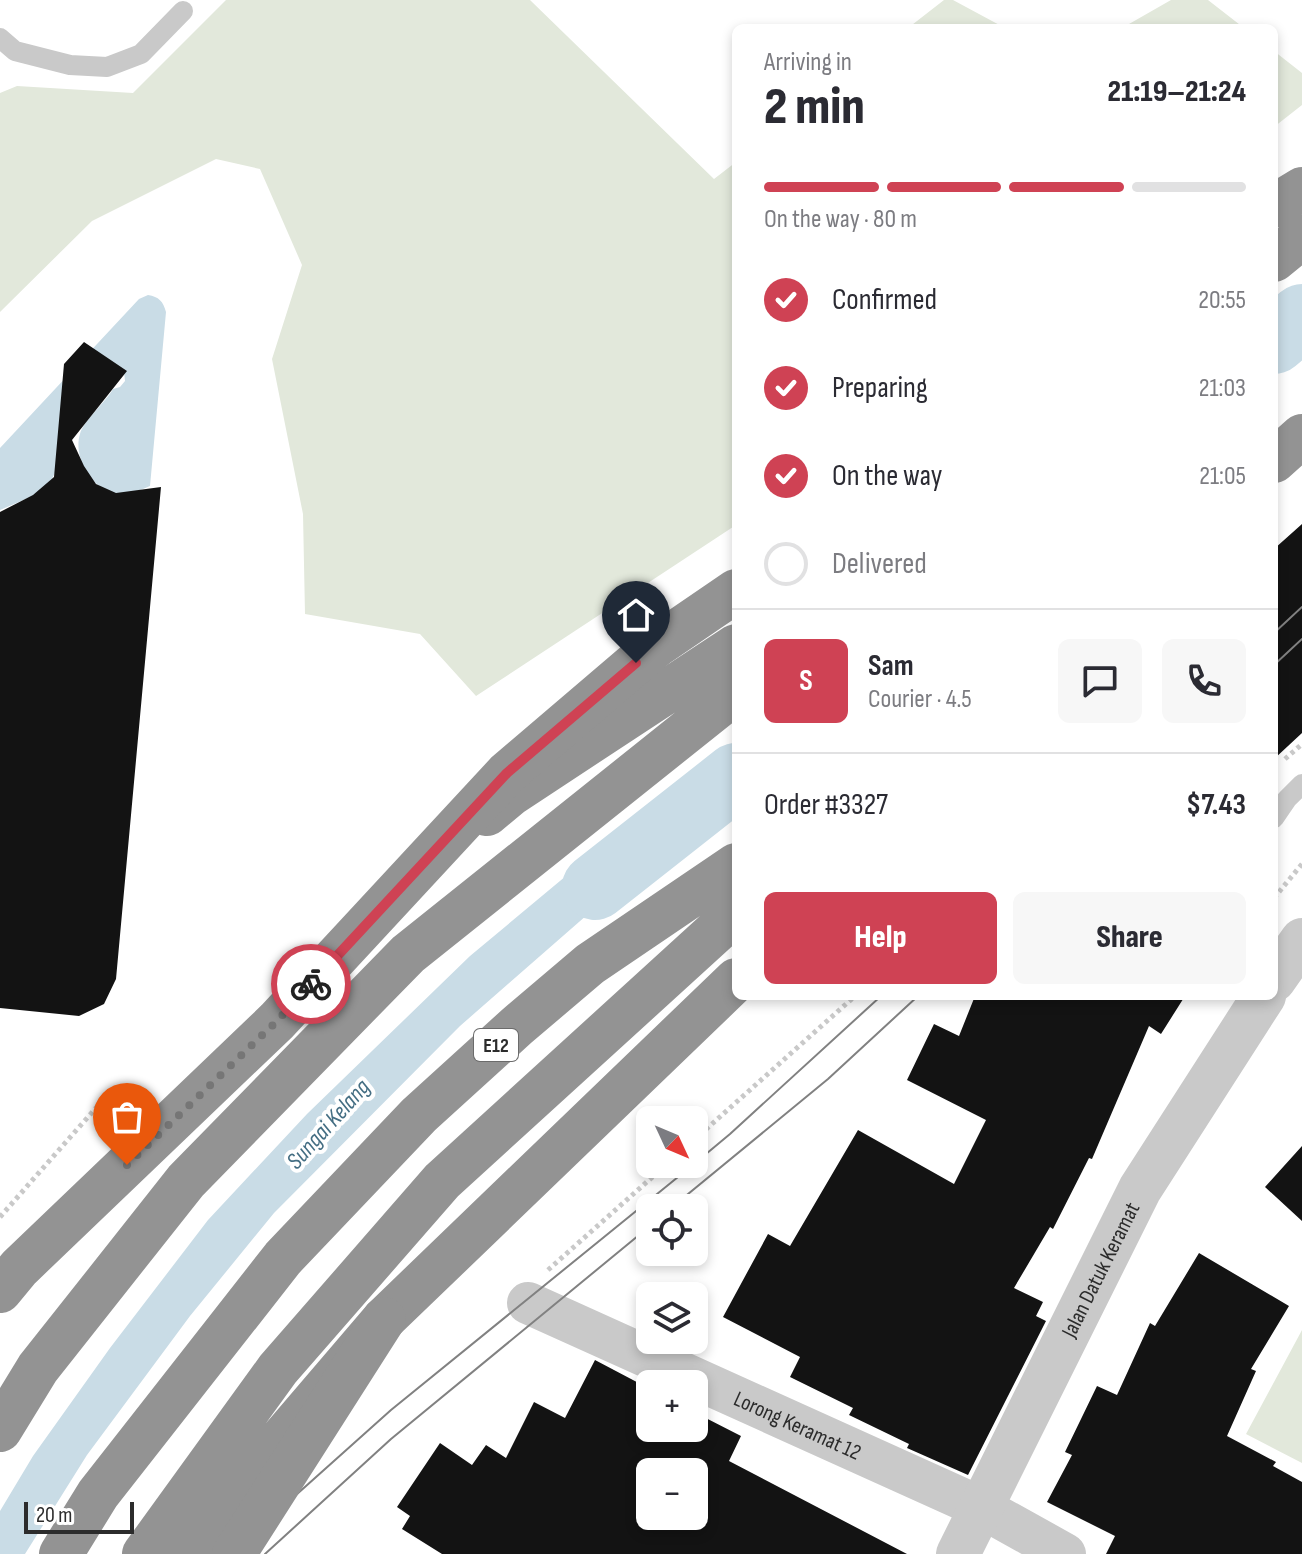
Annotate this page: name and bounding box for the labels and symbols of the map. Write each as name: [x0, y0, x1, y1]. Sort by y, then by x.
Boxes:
pin: [602, 581, 670, 663]
courier: [271, 944, 351, 1024]
road number: E12: [474, 1029, 518, 1061]
water label: Sungai Kelang: [280, 1073, 376, 1175]
pin: [93, 1083, 161, 1165]
north arrow: [636, 1106, 708, 1178]
street label: Jalan Datuk Keramat: [1056, 1198, 1146, 1343]
street label: Lorong Keramat 12: [729, 1386, 865, 1467]
scale bar: [24, 1498, 134, 1534]

